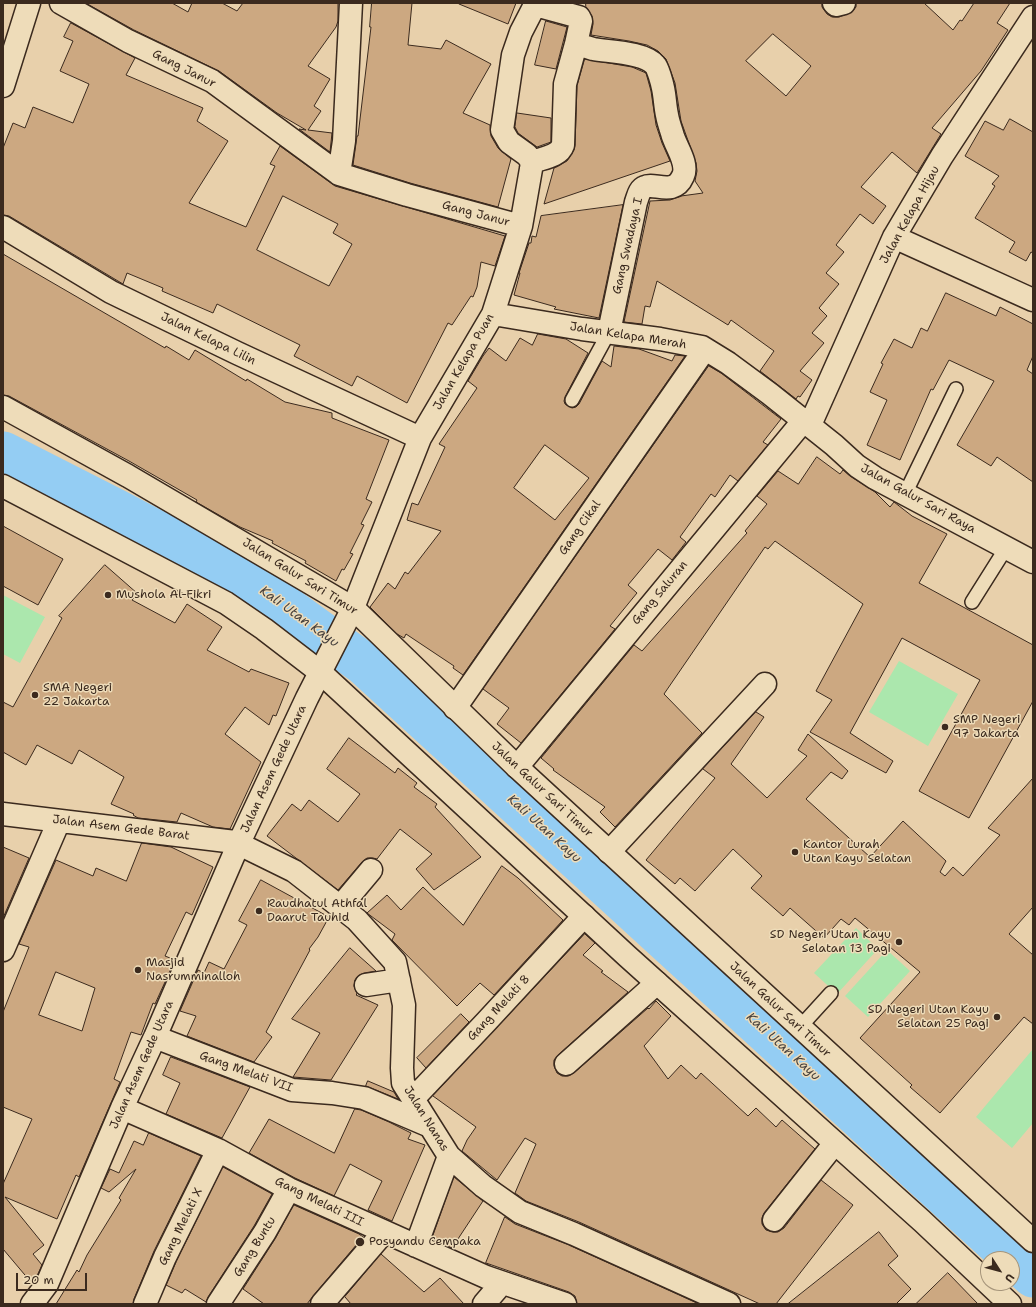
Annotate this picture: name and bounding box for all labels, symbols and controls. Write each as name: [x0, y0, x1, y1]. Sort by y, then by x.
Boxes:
street label: Gang Janur: [150, 47, 218, 91]
street label: Jalan Kelapa Hijau: [877, 164, 943, 266]
street label: Gang Swadaya I: [610, 196, 646, 296]
street label: Gang Janur: [441, 198, 511, 230]
street label: Jalan Kelapa Lilin: [158, 310, 258, 368]
street label: Jalan Kelapa Puan: [431, 311, 497, 413]
street label: Jalan Kelapa Merah: [569, 320, 687, 352]
street label: Jalan Galur Sari Raya: [858, 461, 978, 537]
street label: Gang Cikal: [556, 498, 604, 558]
street label: Jalan Galur Sari Timur: [240, 536, 360, 618]
street label: Gang Saluran: [629, 558, 691, 628]
water label: Kali Utan Kayu: [256, 583, 342, 651]
place label: Mushola Al-Fikri: [116, 588, 211, 602]
marker: Mushola Al-Fikri: [103, 590, 113, 600]
place label: SMA Negeri 22 Jakarta: [43, 681, 112, 709]
marker: SMA Negeri 22 Jakarta: [30, 690, 40, 700]
street label: Jalan Asem Gede Utara: [238, 703, 310, 835]
place label: SMP Negeri 97 Jakarta: [953, 713, 1020, 741]
marker: SMP Negeri 97 Jakarta: [940, 722, 950, 732]
street label: Jalan Galur Sari Timur: [488, 739, 596, 841]
water label: Kali Utan Kayu: [504, 792, 584, 866]
street label: Jalan Asem Gede Barat: [51, 812, 191, 844]
place label: Kantor Lurah Utan Kayu Selatan: [803, 838, 911, 866]
marker: Kantor Lurah Utan Kayu Selatan: [790, 847, 800, 857]
place label: Raudhatul Athfal Daarut Tauhid: [267, 897, 367, 925]
marker: Raudhatul Athfal Daarut Tauhid: [254, 906, 264, 916]
place label: SD Negeri Utan Kayu Selatan 13 Pagi: [770, 928, 891, 956]
marker: SD Negeri Utan Kayu Selatan 13 Pagi: [894, 937, 904, 947]
place label: Masjid Nasrumminalloh: [146, 956, 241, 984]
street label: Jalan Galur Sari Timur: [726, 959, 834, 1061]
marker: Masjid Nasrumminalloh: [133, 965, 143, 975]
street label: Gang Melati 8: [465, 972, 533, 1044]
street label: Jalan Asem Gede Utara: [107, 999, 177, 1131]
place label: SD Negeri Utan Kayu Selatan 25 Pagi: [868, 1003, 989, 1031]
water label: Kali Utan Kayu: [743, 1010, 823, 1084]
marker: SD Negeri Utan Kayu Selatan 25 Pagi: [992, 1012, 1002, 1022]
street label: Gang Melati VII: [197, 1048, 295, 1096]
street label: Jalan Nanas: [400, 1084, 452, 1154]
street label: Gang Melati III: [272, 1174, 366, 1230]
street label: Gang Melati X: [156, 1186, 206, 1268]
street label: Gang Buntu: [231, 1214, 279, 1280]
place label: Posyandu Cempaka: [369, 1235, 481, 1249]
marker: Posyandu Cempaka: [354, 1236, 366, 1248]
north arrow: [980, 1251, 1020, 1291]
scale bar: [18, 1265, 89, 1291]
text: U: [1001, 1270, 1018, 1285]
text: 20 m: [23, 1272, 54, 1288]

